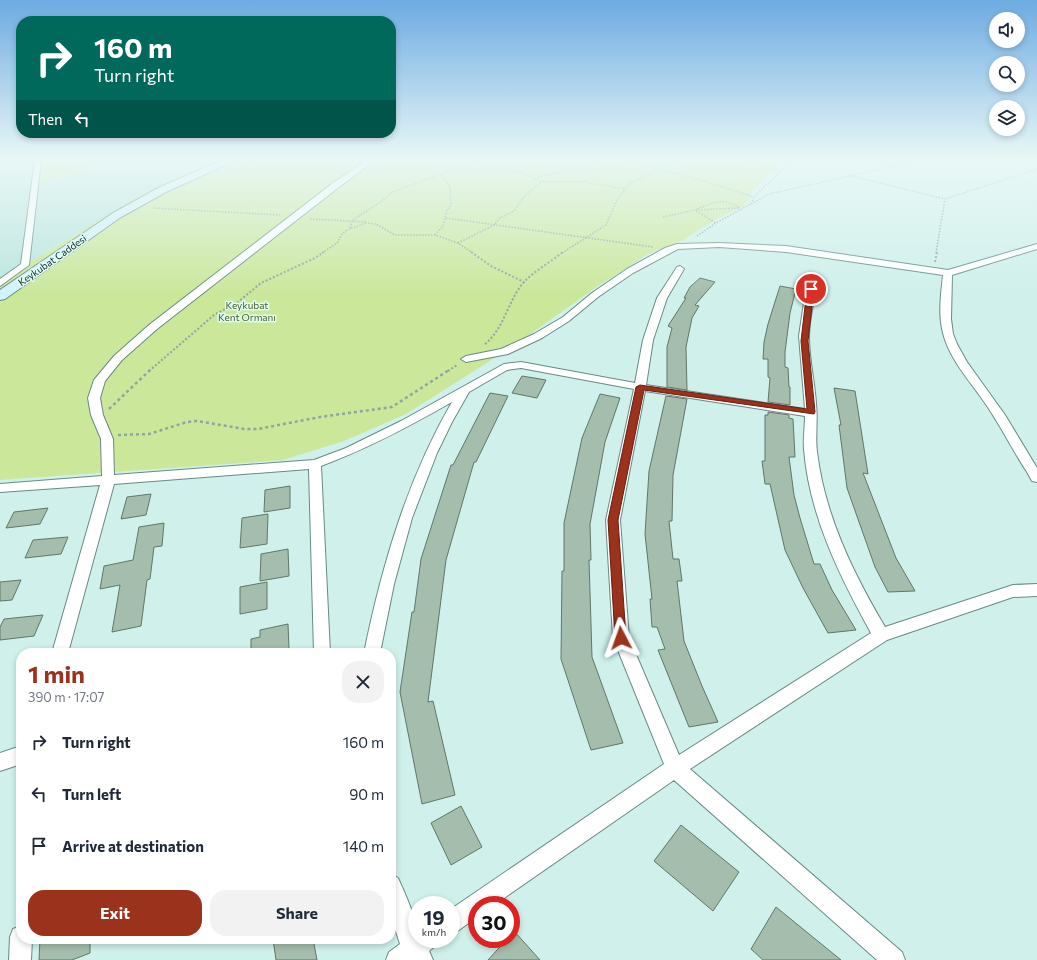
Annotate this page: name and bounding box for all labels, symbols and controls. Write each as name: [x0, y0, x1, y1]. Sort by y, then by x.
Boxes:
map controls: [989, 12, 1025, 136]
button: sound: [989, 12, 1025, 48]
text: 160 m: [94, 30, 172, 64]
icon: right: [28, 32, 80, 84]
button: search: [989, 56, 1025, 92]
text: Turn right: [94, 64, 174, 86]
button: layers: [989, 100, 1025, 136]
icon: left: [71, 108, 93, 130]
text: Then: [28, 110, 63, 128]
street label: Keykubat Caddesi: [15, 232, 89, 288]
pin: [794, 272, 828, 306]
icon: arrive: [800, 278, 822, 300]
park label: Keykubat Kent Ormanı: [218, 299, 276, 323]
position arrow: [600, 617, 642, 659]
text: 1 min: [28, 659, 85, 688]
button: close: [342, 661, 384, 703]
text: 390 m · 17:07: [28, 689, 104, 705]
icon: right: [28, 731, 50, 753]
text: Turn right: [62, 733, 131, 751]
text: 160 m: [343, 733, 384, 751]
icon: left: [28, 783, 50, 805]
text: Turn left: [62, 785, 121, 803]
text: 90 m: [349, 785, 384, 803]
icon: arrive: [28, 835, 50, 857]
text: Arrive at destination: [62, 837, 204, 855]
text: 140 m: [343, 837, 384, 855]
button: Exit: [28, 890, 202, 936]
button: Share: [210, 890, 384, 936]
speed limit sign: 30: [468, 896, 520, 948]
text: 19: [423, 905, 445, 929]
text: km/h: [422, 926, 446, 938]

